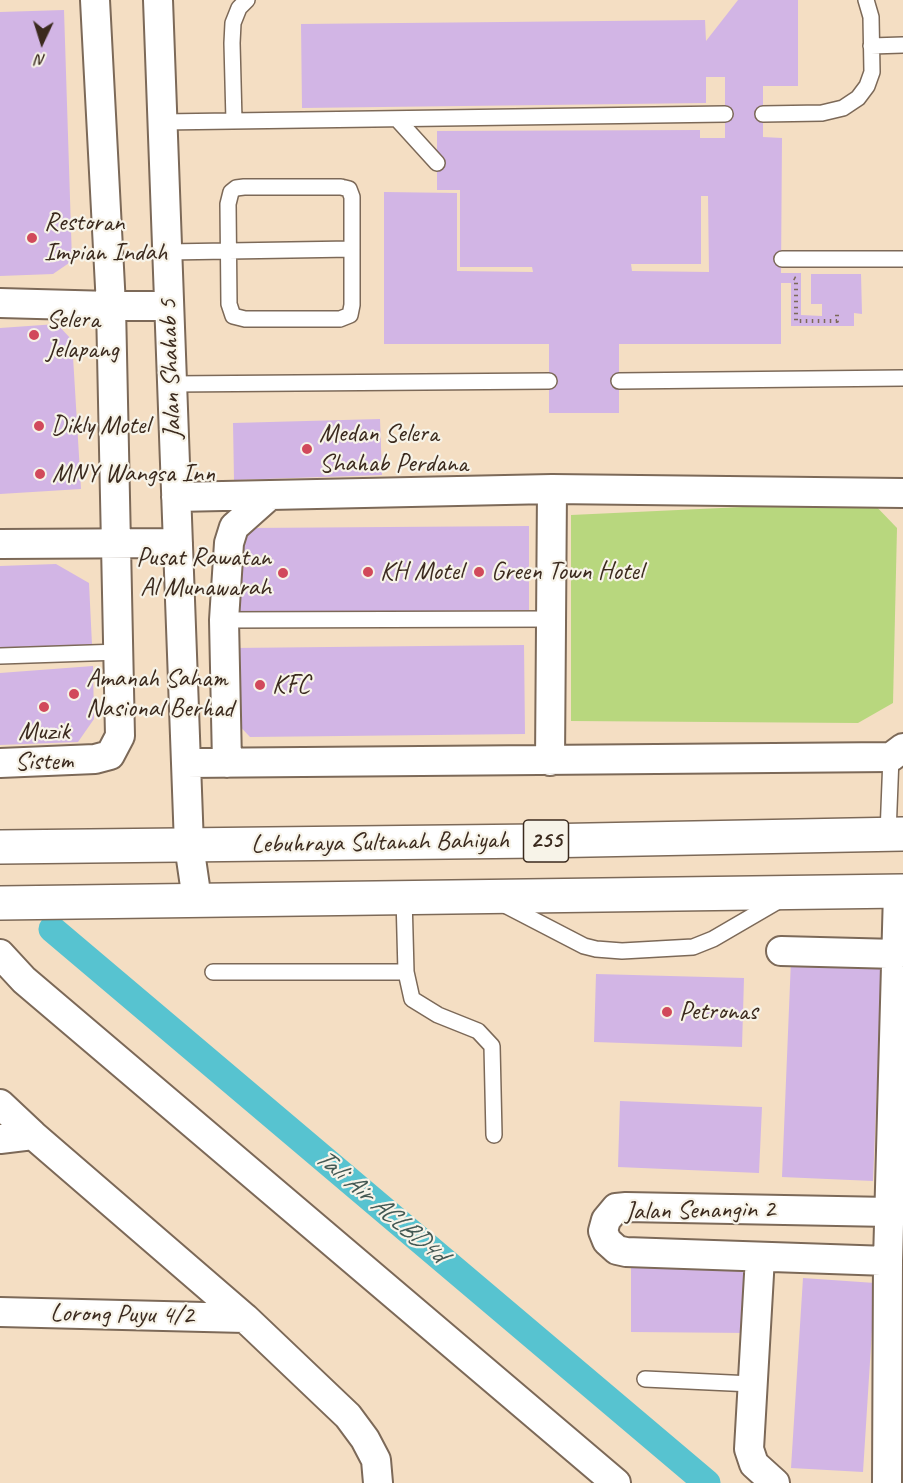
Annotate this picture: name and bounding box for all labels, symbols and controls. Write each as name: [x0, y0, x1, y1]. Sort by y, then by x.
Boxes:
north arrow: [12, 12, 72, 72]
text: N: [35, 50, 46, 70]
place label: Restoran Impian Indah: [44, 207, 167, 268]
marker: Restoran Impian Indah: [25, 231, 39, 245]
street label: Jalan Shahab 5: [153, 299, 189, 439]
place label: Selera Jelapang: [46, 304, 119, 366]
marker: Selera Jelapang: [27, 328, 41, 342]
place label: Dikly Motel: [51, 410, 150, 442]
place label: Medan Selera Shahab Perdana: [319, 418, 468, 479]
marker: Dikly Motel: [32, 419, 46, 433]
marker: Medan Selera Shahab Perdana: [300, 442, 314, 456]
place label: MNY Wangsa Inn: [52, 458, 215, 490]
marker: MNY Wangsa Inn: [33, 467, 47, 481]
place label: Pusat Rawatan Al Munawarah: [136, 542, 271, 604]
place label: KH Motel: [380, 556, 463, 588]
place label: Green Town Hotel: [491, 556, 643, 588]
marker: KH Motel: [361, 565, 375, 579]
marker: Green Town Hotel: [472, 565, 486, 579]
marker: Pusat Rawatan Al Munawarah: [276, 566, 290, 580]
place label: Amanah Saham Nasional Berhad: [86, 663, 233, 724]
place label: KFC: [272, 669, 310, 701]
marker: KFC: [253, 678, 267, 692]
marker: Amanah Saham Nasional Berhad: [67, 687, 81, 701]
marker: Muzik Sistem: [37, 700, 51, 714]
place label: Muzik Sistem: [15, 716, 73, 778]
road number: 255: [524, 820, 568, 862]
street label: Lebuhraya Sultanah Bahiyah: [251, 825, 509, 861]
place label: Petronas: [679, 996, 757, 1028]
marker: Petronas: [660, 1005, 674, 1019]
water label: Tali Air ACLBD4d: [308, 1142, 452, 1270]
street label: Jalan Senangin 2: [625, 1194, 775, 1228]
street label: Lorong Puyu 4/2: [50, 1298, 194, 1332]

